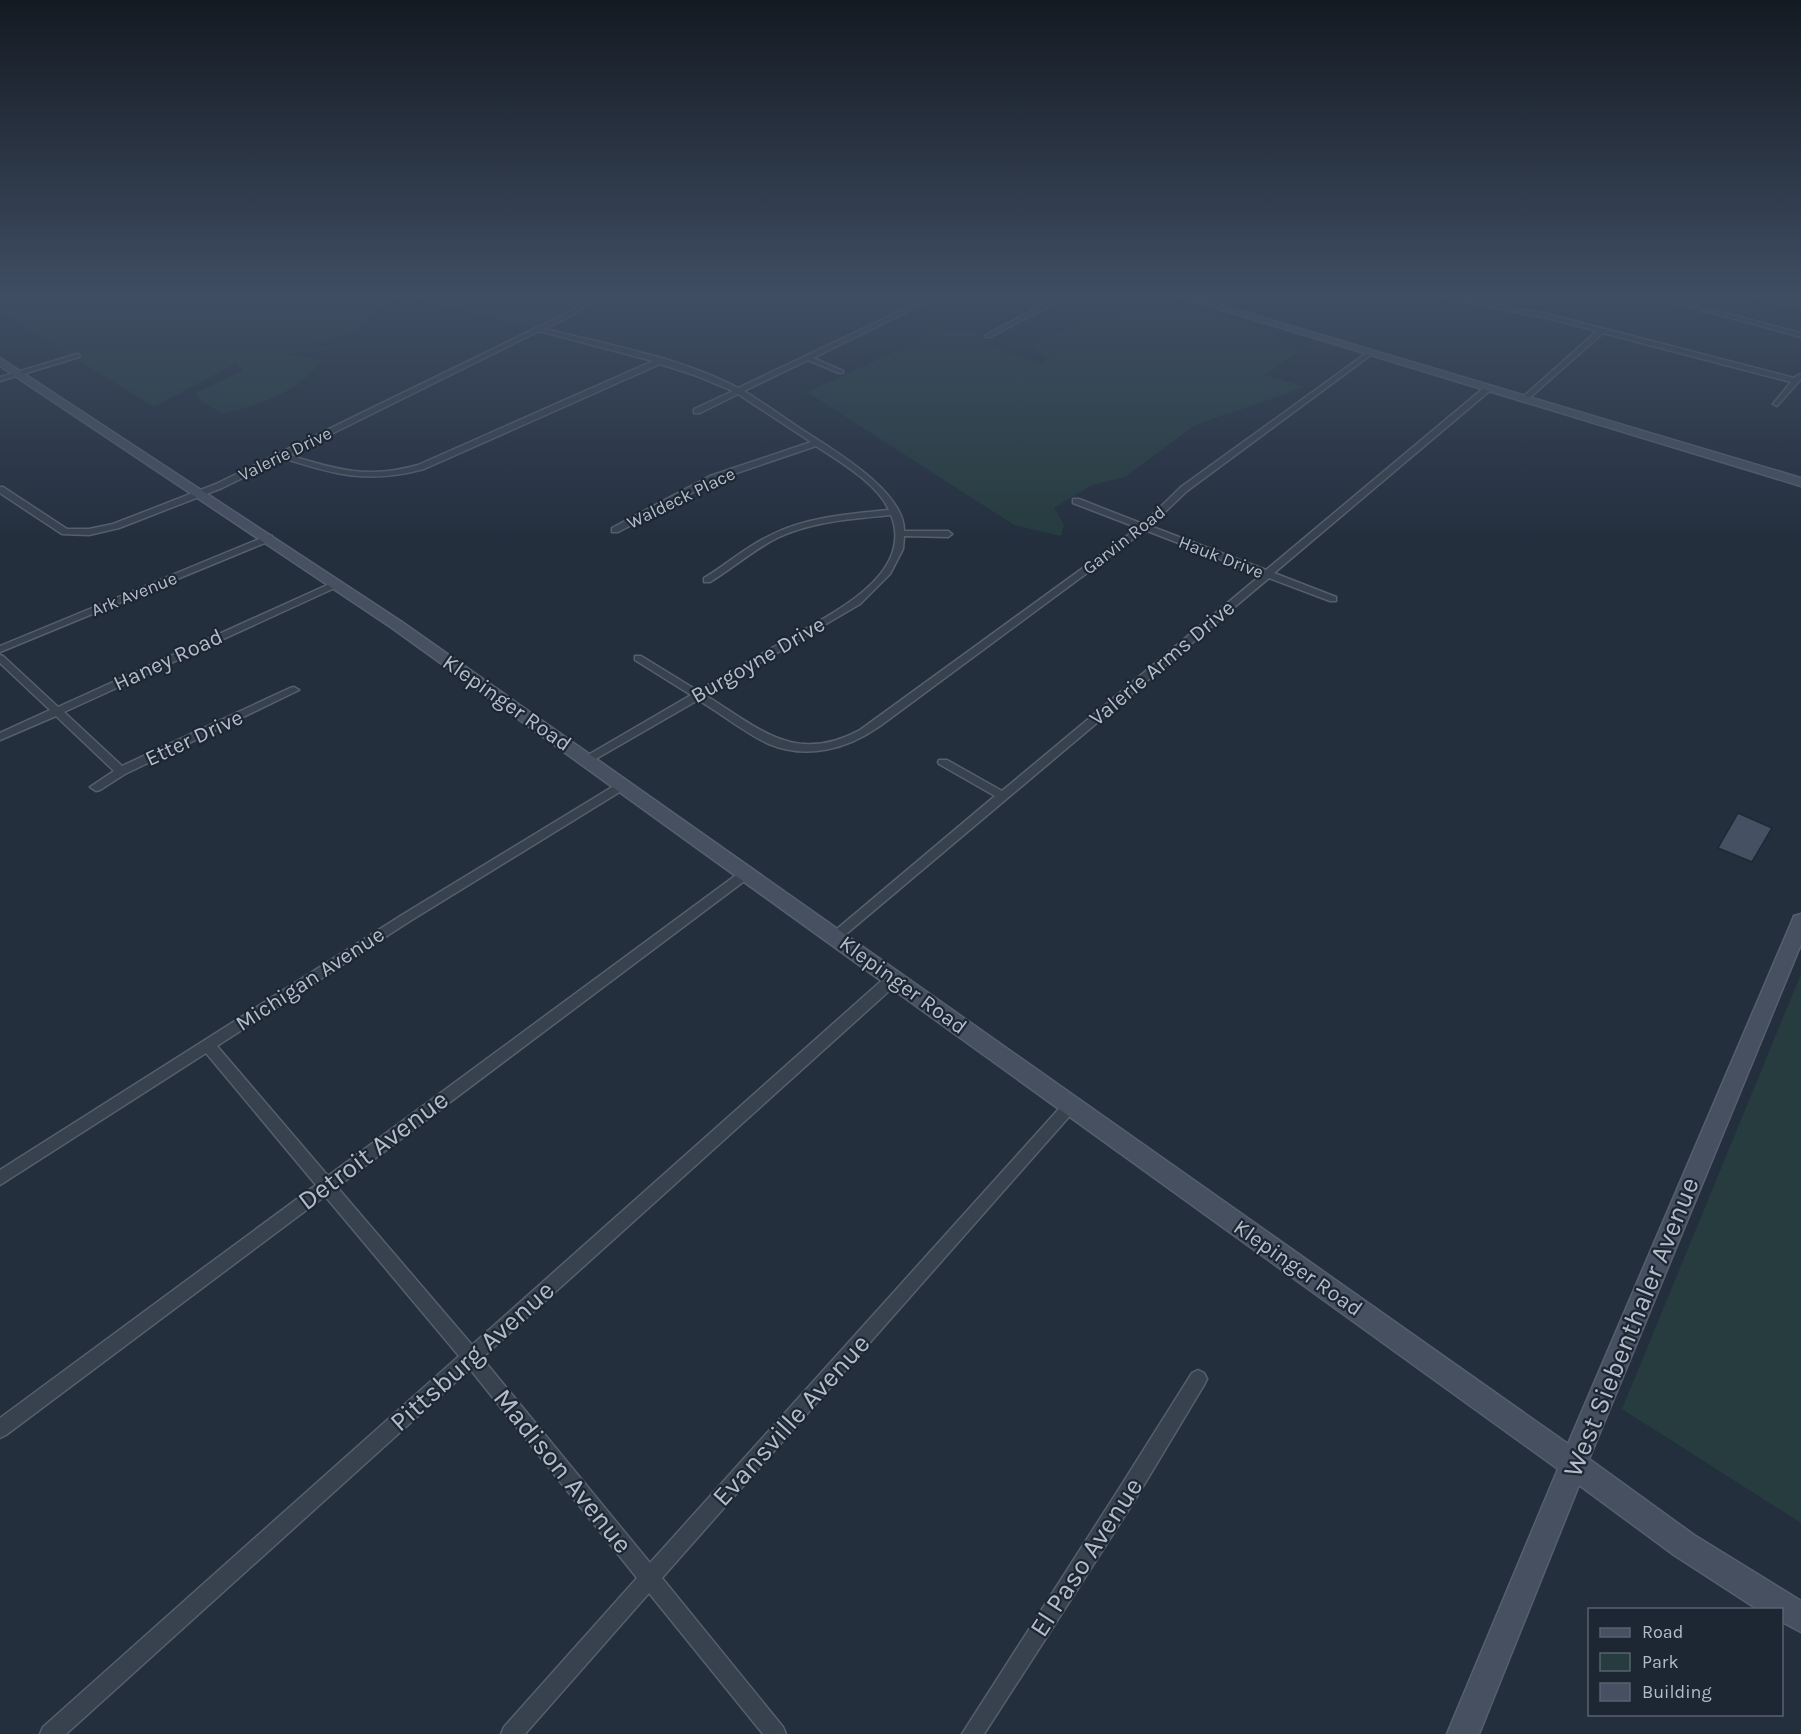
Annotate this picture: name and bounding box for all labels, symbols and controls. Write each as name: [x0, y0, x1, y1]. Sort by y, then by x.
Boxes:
street label: Valerie Drive: [235, 422, 335, 486]
street label: Waldeck Place: [623, 462, 739, 534]
street label: Garvin Road: [1078, 501, 1170, 579]
street label: Hauk Drive: [1175, 531, 1267, 583]
street label: Ark Avenue: [88, 567, 180, 621]
street label: Valerie Arms Drive: [1084, 595, 1240, 731]
street label: Burgoyne Drive: [686, 611, 830, 709]
street label: Haney Road: [109, 623, 227, 697]
street label: Klepinger Road: [438, 649, 576, 757]
street label: Etter Drive: [141, 704, 247, 772]
street label: Michigan Avenue: [231, 921, 389, 1037]
street label: Klepinger Road: [834, 930, 972, 1040]
street label: Detroit Avenue: [292, 1083, 454, 1217]
street label: West Siebenthaler Avenue: [1556, 1173, 1706, 1481]
street label: Klepinger Road: [1229, 1214, 1367, 1322]
street label: Pittsburg Avenue: [383, 1274, 561, 1438]
street label: Evansville Avenue: [706, 1328, 876, 1512]
street label: Madison Avenue: [487, 1382, 639, 1560]
street label: El Paso Avenue: [1023, 1471, 1149, 1643]
legend: [1588, 1608, 1783, 1716]
text: Road: [1642, 1621, 1683, 1643]
text: Park: [1642, 1651, 1679, 1673]
text: Building: [1642, 1681, 1712, 1703]

